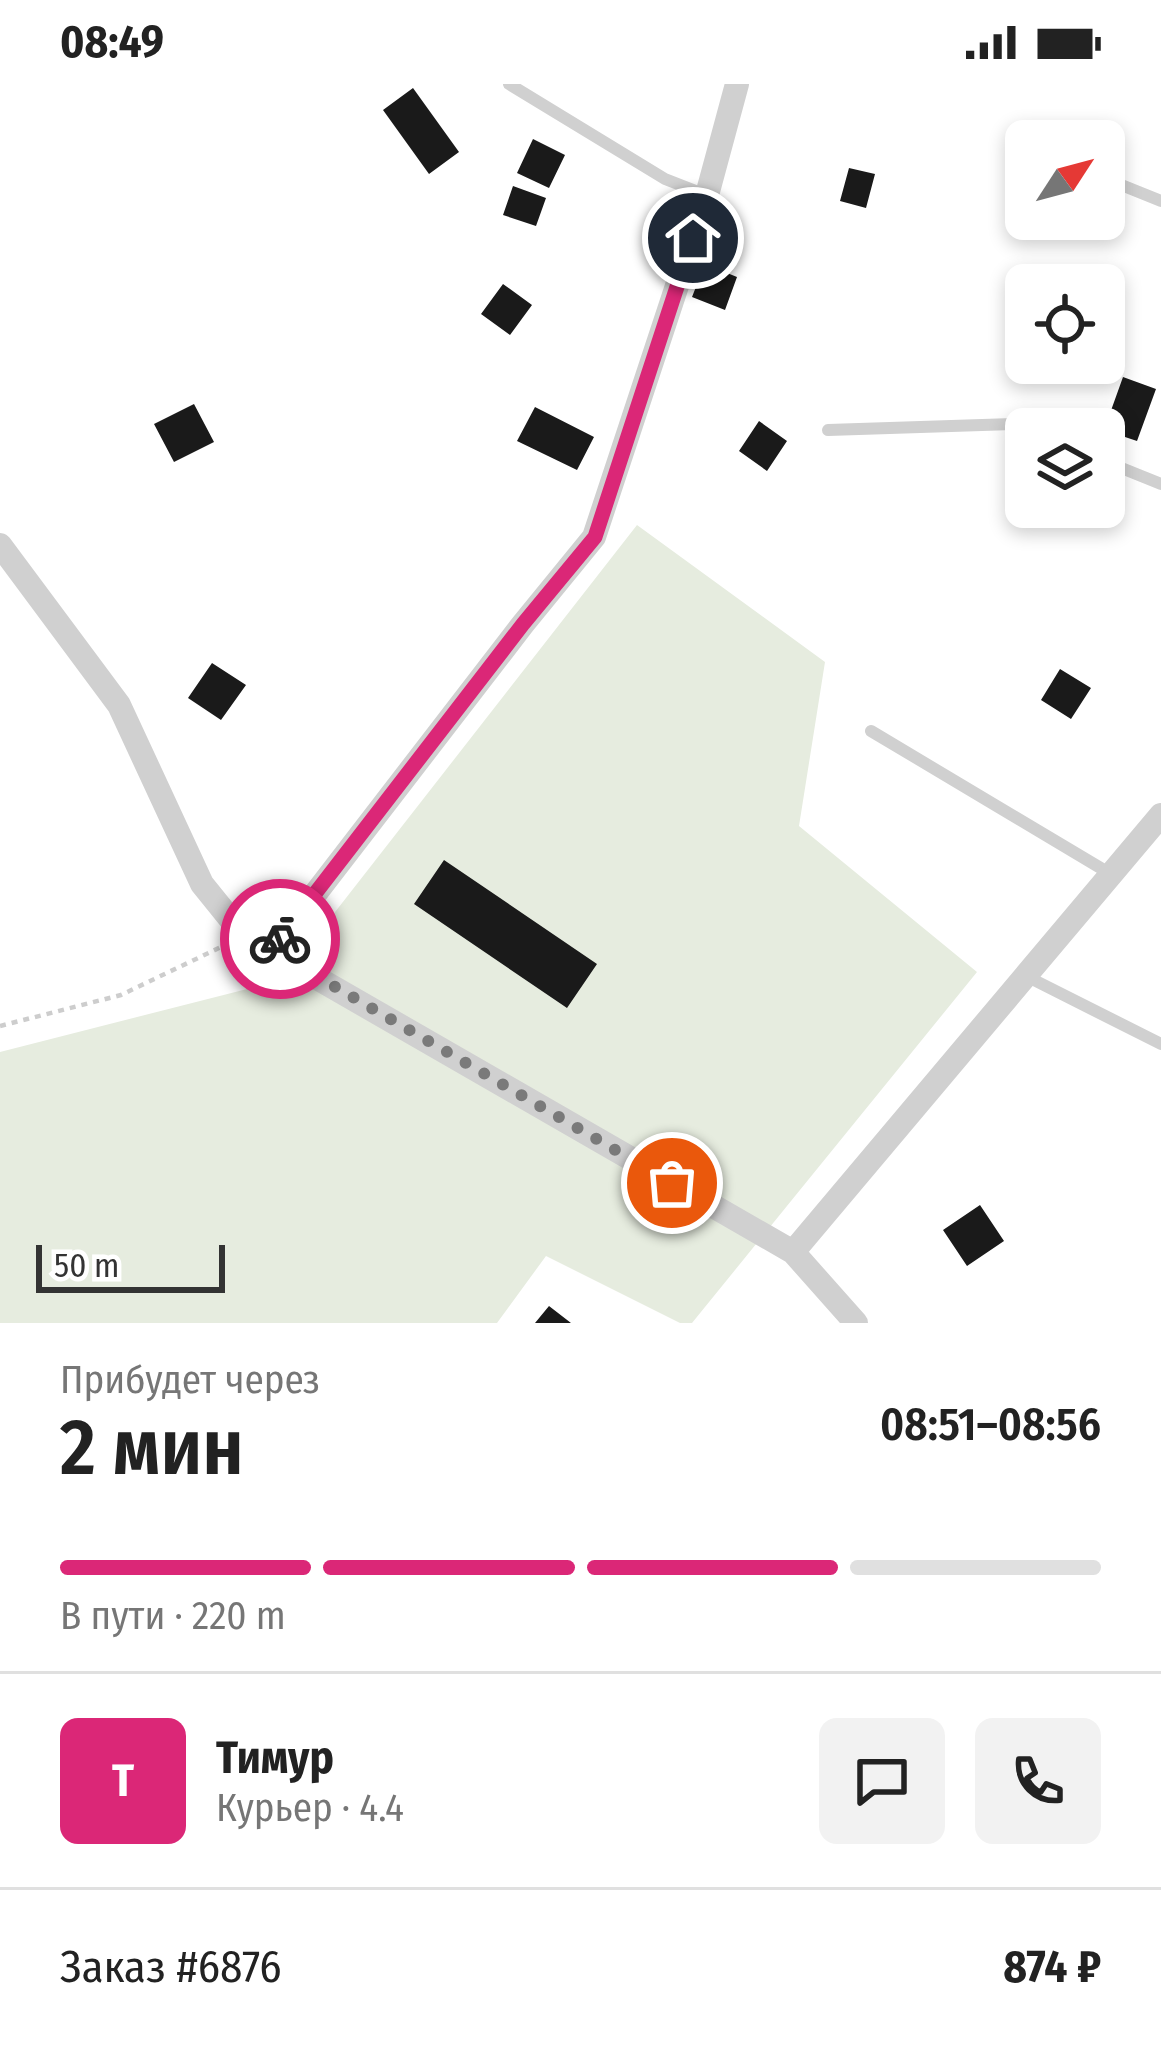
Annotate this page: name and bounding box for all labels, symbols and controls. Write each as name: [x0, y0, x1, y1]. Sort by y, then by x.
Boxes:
text: 08:49: [60, 15, 164, 69]
north arrow: [1005, 120, 1125, 240]
map controls: [1005, 120, 1125, 528]
pin: [642, 187, 744, 289]
icon: home: [660, 205, 726, 271]
button: locate: [1005, 264, 1125, 384]
button: layers: [1005, 408, 1125, 528]
courier: [220, 879, 340, 999]
icon: bike: [247, 906, 313, 972]
pin: [621, 1132, 723, 1234]
icon: bag: [639, 1150, 705, 1216]
scale bar: [36, 1239, 225, 1292]
text: 50 m: [54, 1246, 119, 1286]
text: Прибудет через: [60, 1357, 320, 1403]
text: 08:51–08:56: [880, 1398, 1101, 1452]
text: 2 мин: [60, 1401, 244, 1495]
text: В пути · 220 m: [60, 1593, 286, 1639]
button: chat: [819, 1718, 945, 1844]
button: phone: [975, 1718, 1101, 1844]
text: Тимур: [216, 1731, 334, 1785]
text: Т: [112, 1754, 134, 1808]
text: Курьер · 4.4: [216, 1785, 404, 1831]
text: Заказ #6876: [60, 1940, 281, 1994]
text: 874 ₽: [1003, 1940, 1101, 1994]

